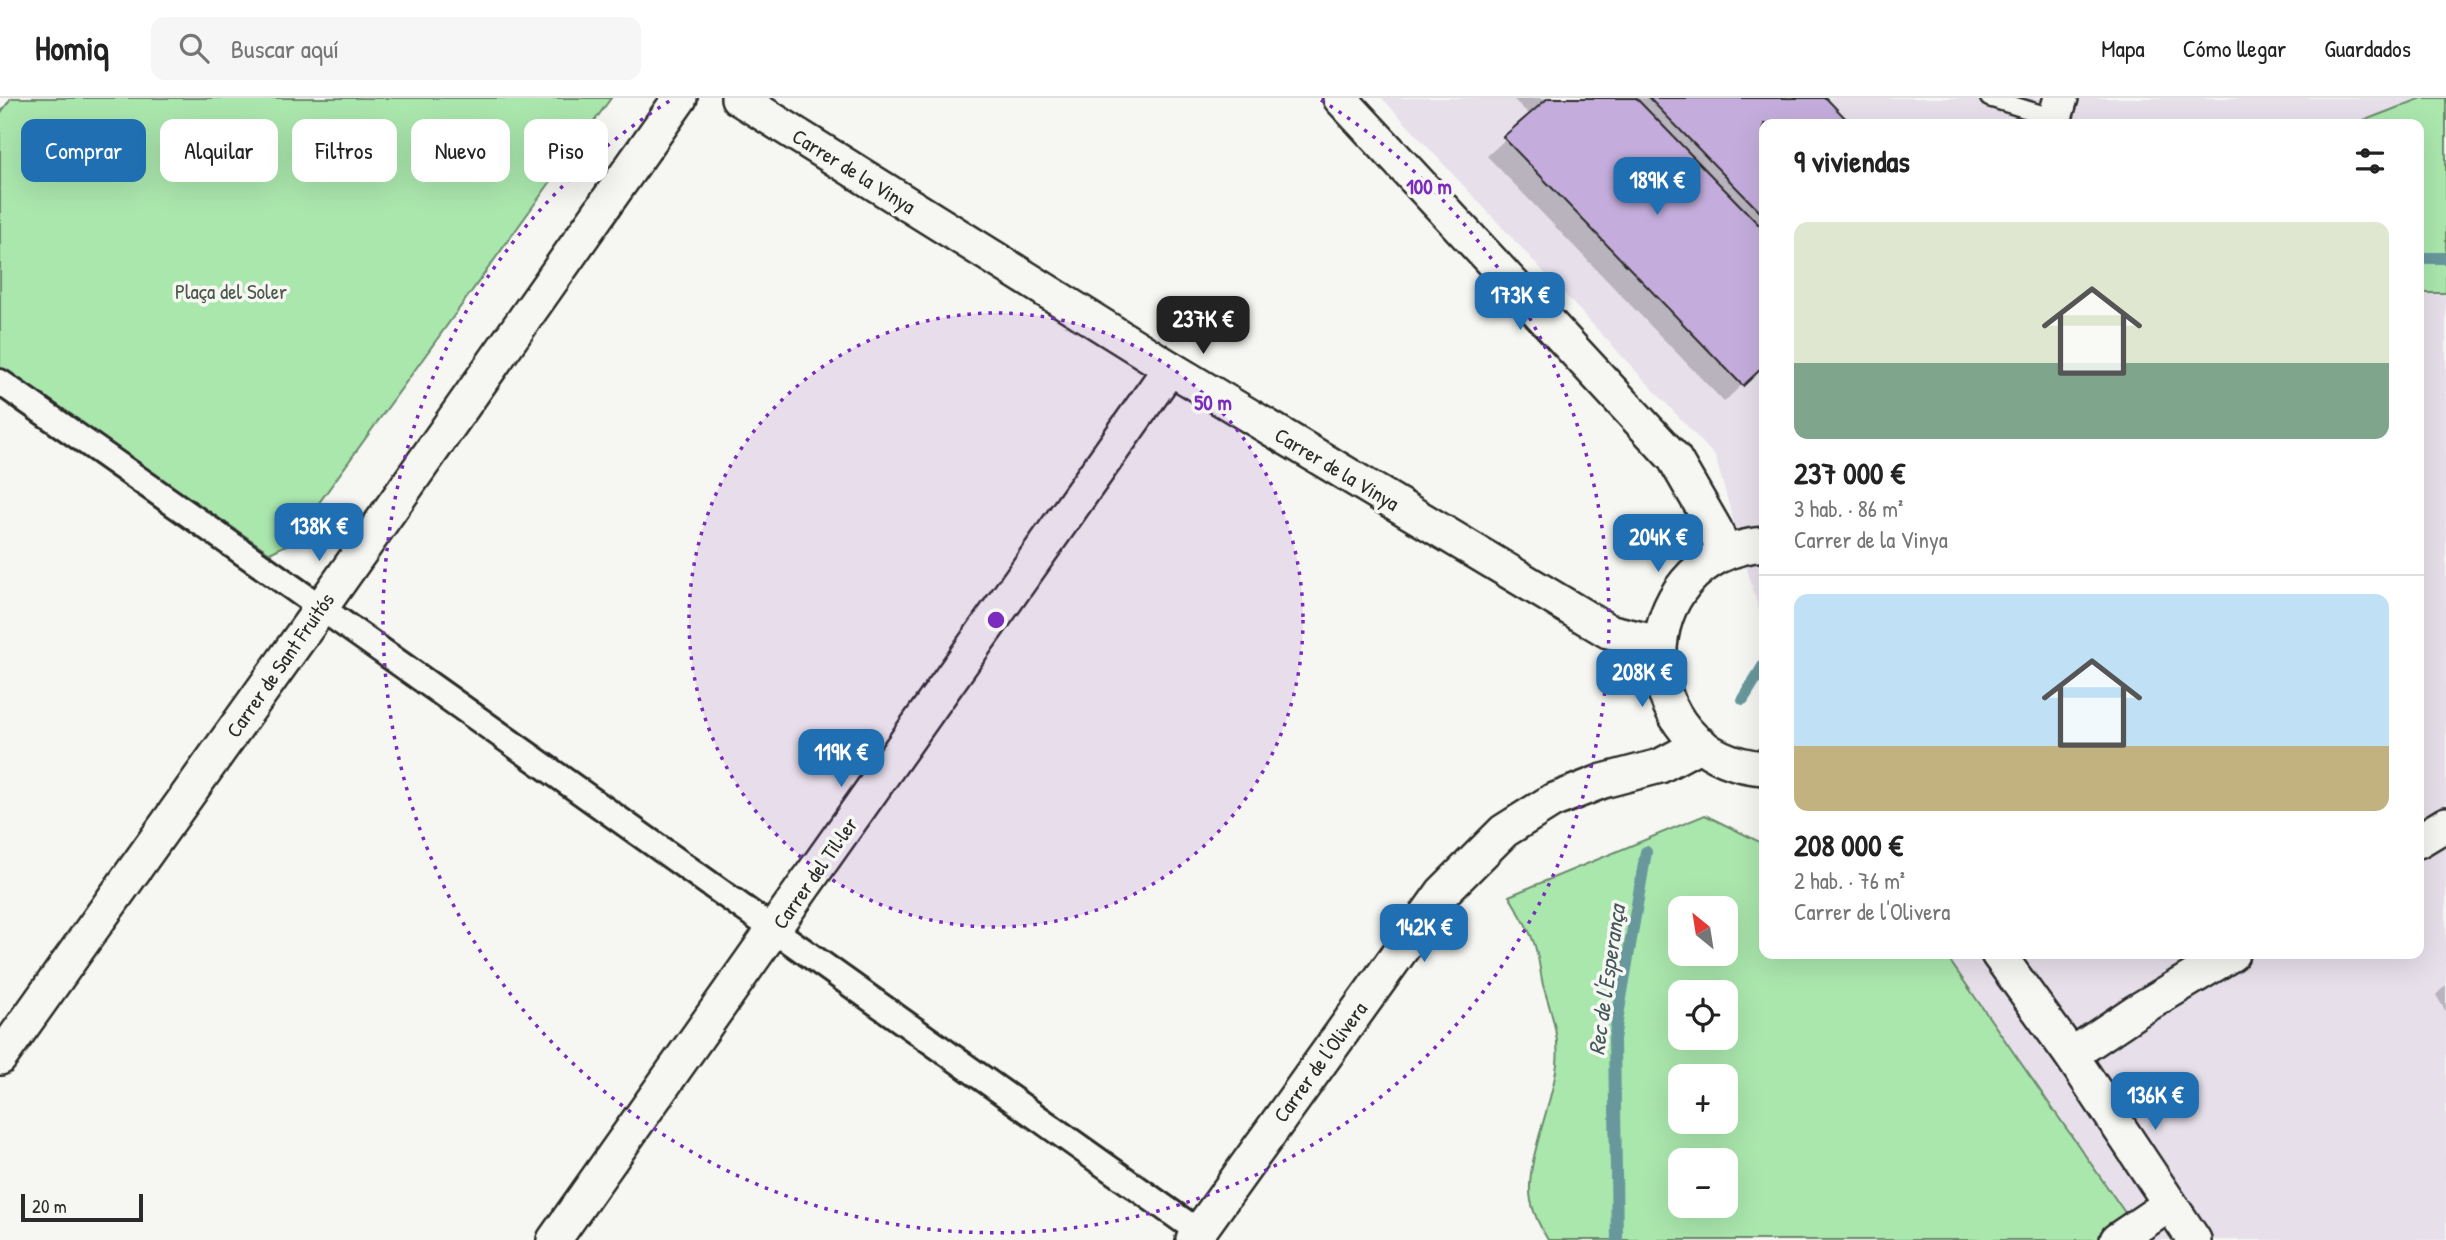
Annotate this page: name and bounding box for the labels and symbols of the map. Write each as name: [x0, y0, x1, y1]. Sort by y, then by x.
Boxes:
street label: Carrer de la Vinya: [787, 122, 921, 220]
pin: 189K €: [1600, 158, 1714, 217]
text: 100 m: [1406, 172, 1452, 201]
pin: 173K €: [1463, 272, 1577, 332]
park label: Plaça del Soler: [175, 277, 287, 306]
pin: 237K €: [1146, 296, 1260, 356]
text: 50 m: [1194, 388, 1232, 417]
street label: Carrer de la Vinya: [1269, 420, 1405, 518]
pin: 138K €: [262, 504, 376, 563]
pin: 204K €: [1601, 514, 1715, 574]
street label: Carrer de Sant Fruitós: [219, 587, 341, 743]
centre of rings: [984, 608, 1008, 632]
pin: 208K €: [1585, 650, 1699, 709]
pin: 119K €: [784, 730, 898, 789]
street label: Carrer del Til·ler: [766, 811, 864, 935]
north arrow: [1668, 896, 1738, 966]
water label: Rec de l'Esperança: [1580, 901, 1633, 1057]
pin: 142K €: [1367, 904, 1481, 964]
street label: Carrer de l'Olivera: [1266, 996, 1374, 1128]
pin: 136K €: [2098, 1072, 2212, 1132]
scale bar: [21, 1191, 144, 1223]

